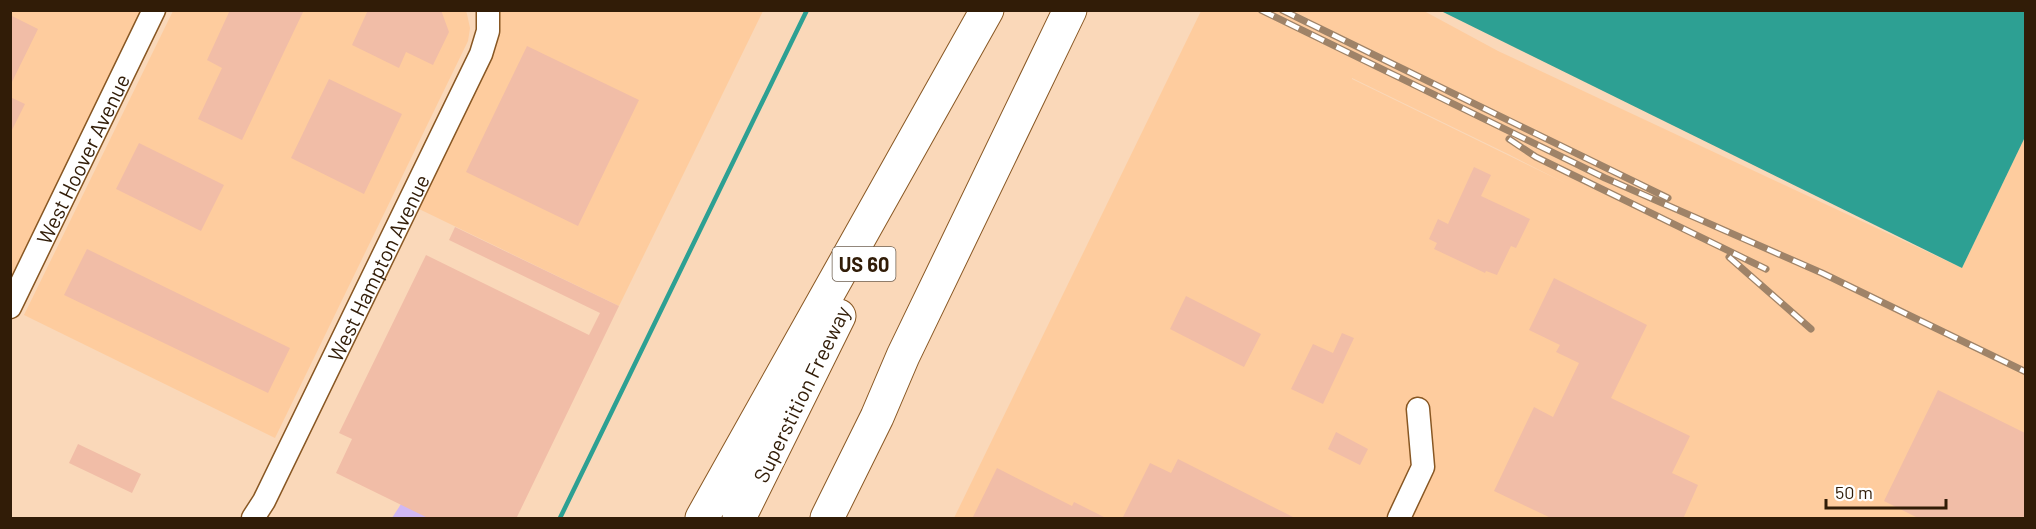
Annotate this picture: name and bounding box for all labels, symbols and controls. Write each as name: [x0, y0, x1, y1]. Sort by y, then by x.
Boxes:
street label: West Hoover Avenue: [30, 69, 134, 248]
street label: West Hampton Avenue: [321, 170, 433, 365]
road number: US 60: [832, 247, 896, 281]
street label: Superstition Freeway: [747, 301, 855, 486]
scale bar: [1826, 472, 1946, 510]
text: 50 m: [1835, 481, 1873, 503]

